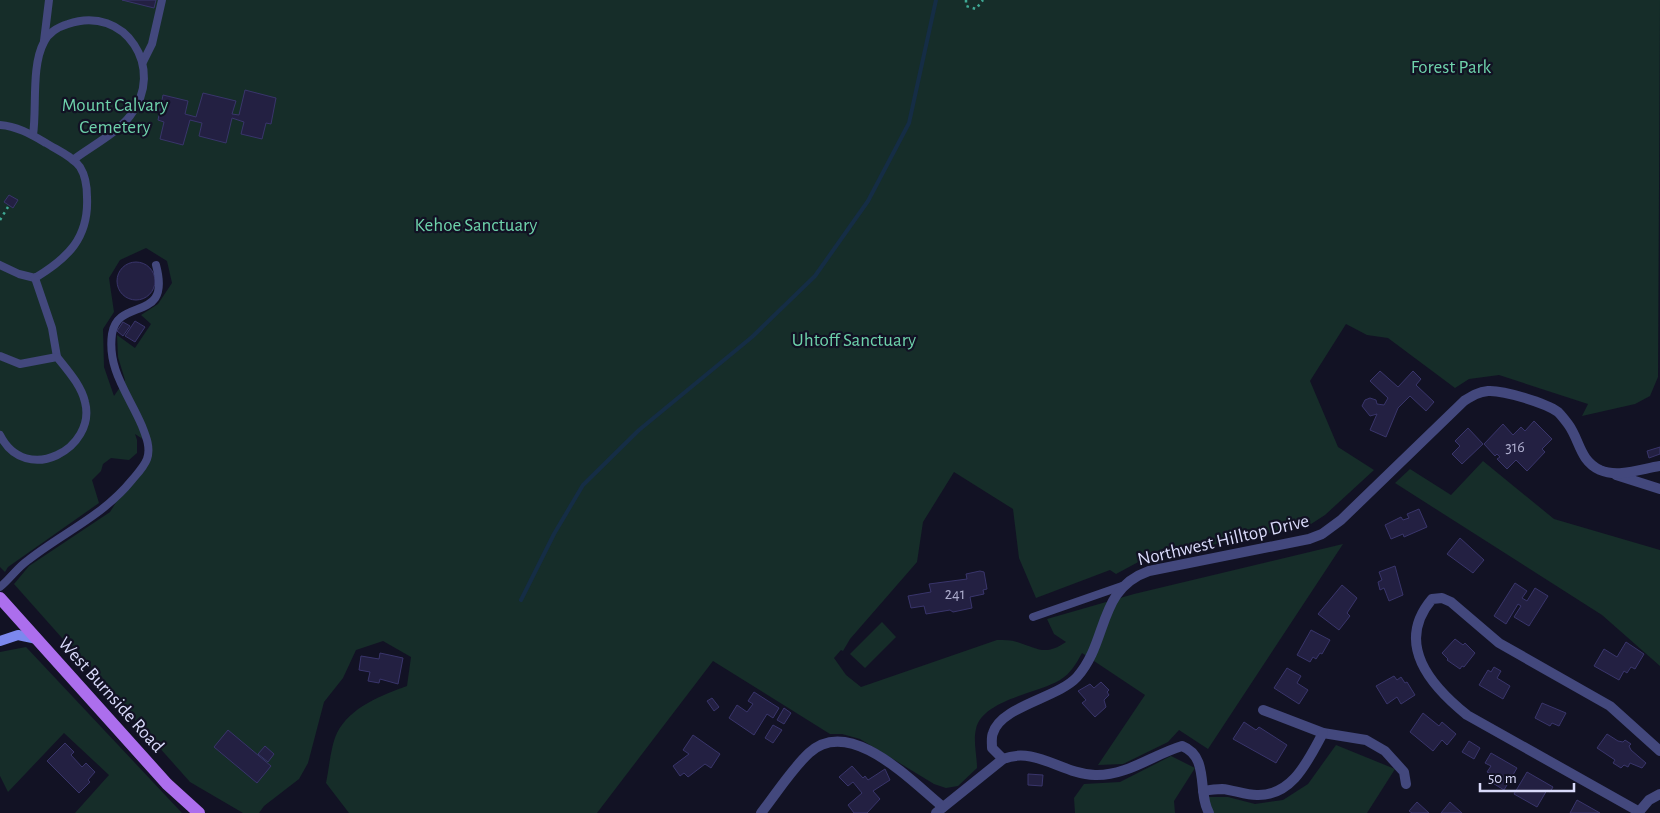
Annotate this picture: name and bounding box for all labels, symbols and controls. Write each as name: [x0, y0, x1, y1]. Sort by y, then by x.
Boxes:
park label: Forest Park: [1411, 58, 1492, 77]
park label: Mount Calvary Cemetery: [62, 96, 168, 137]
park label: Kehoe Sanctuary: [415, 216, 537, 235]
park label: Uhtoff Sanctuary: [792, 331, 916, 350]
house number: 316: [1505, 439, 1525, 455]
street label: Northwest Hilltop Drive: [1136, 511, 1311, 569]
house number: 241: [945, 586, 965, 602]
street label: West Burnside Road: [54, 634, 168, 756]
scale bar: [1480, 760, 1574, 792]
text: 50 m: [1488, 771, 1517, 786]

